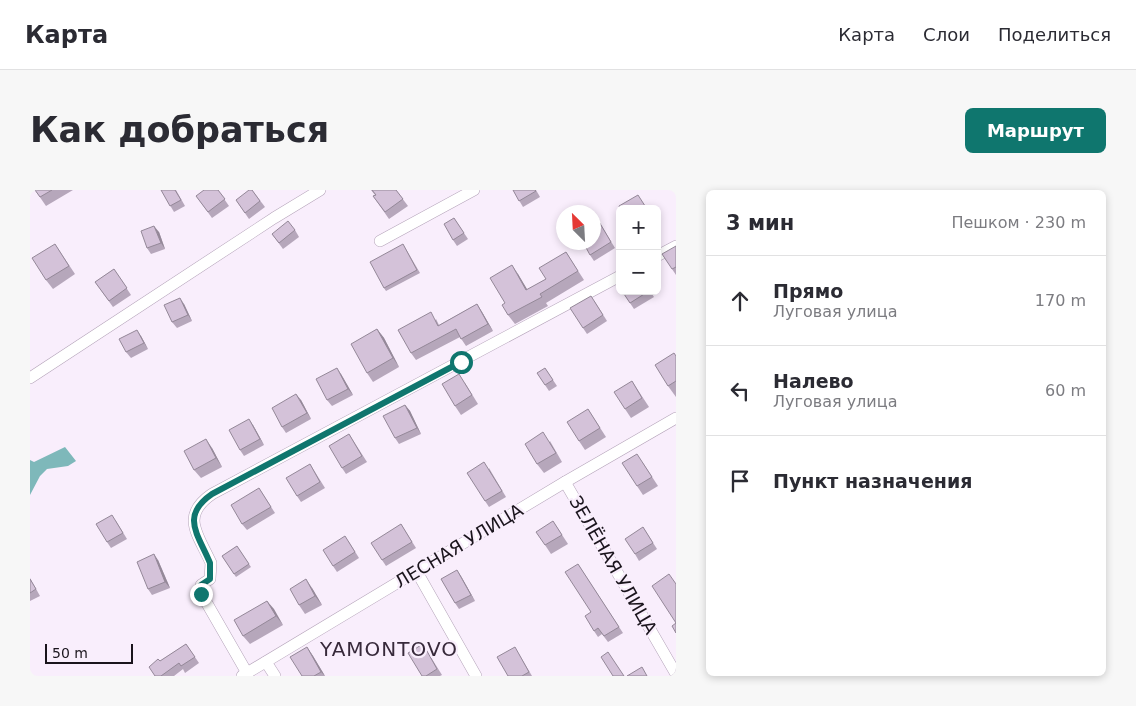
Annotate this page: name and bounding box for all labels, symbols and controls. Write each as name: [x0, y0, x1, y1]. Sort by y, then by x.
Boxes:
text: Карта: [25, 21, 108, 49]
text: Карта: [838, 24, 895, 45]
text: Слои: [923, 24, 970, 45]
text: Поделиться: [998, 24, 1111, 45]
button: Маршрут: [965, 108, 1106, 153]
text: Как добраться: [30, 110, 329, 150]
north arrow: [556, 205, 601, 250]
map controls: [616, 205, 661, 295]
button: +: [616, 205, 661, 250]
text: 3 мин: [726, 211, 794, 235]
text: Пешком · 230 m: [951, 213, 1086, 232]
button: −: [616, 250, 661, 295]
text: Прямо: [773, 280, 843, 302]
icon: ahead: [726, 287, 754, 315]
text: 170 m: [1035, 291, 1086, 310]
text: Луговая улица: [773, 302, 897, 321]
route start: [450, 351, 473, 374]
text: Налево: [773, 370, 854, 392]
icon: left: [726, 377, 754, 405]
text: 60 m: [1045, 381, 1086, 400]
text: Луговая улица: [773, 392, 897, 411]
icon: arrive: [726, 467, 754, 495]
text: Пункт назначения: [773, 470, 972, 492]
street label: ЗЕЛЁНАЯ УЛИЦА: [565, 492, 662, 638]
street label: ЛЕСНАЯ УЛИЦА: [391, 499, 527, 592]
route end: [190, 583, 213, 606]
district label: YAMONTOVO: [319, 637, 458, 661]
scale bar: [45, 641, 132, 664]
text: 50 m: [52, 645, 88, 661]

